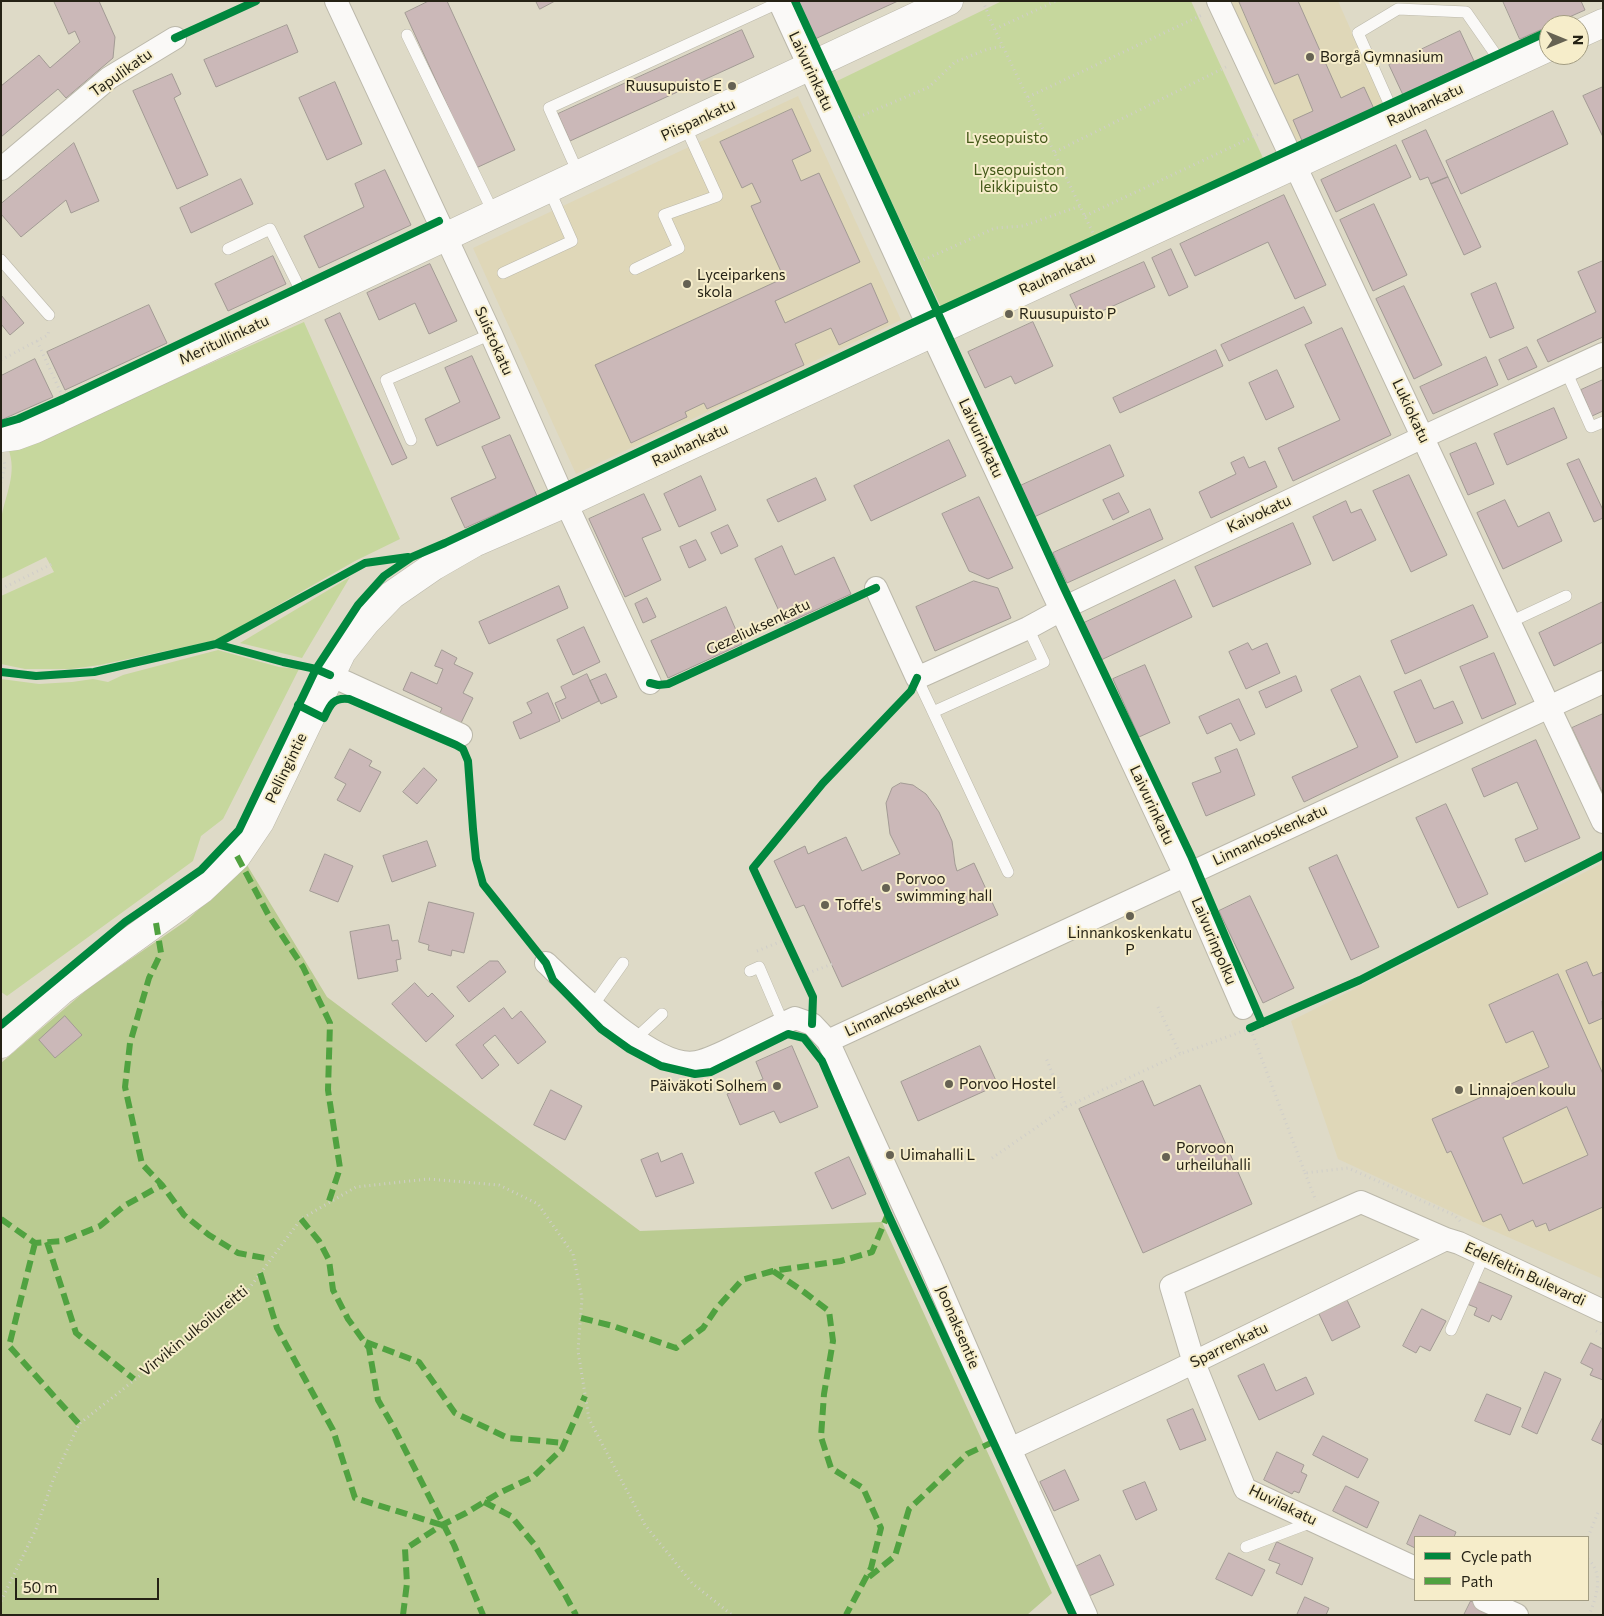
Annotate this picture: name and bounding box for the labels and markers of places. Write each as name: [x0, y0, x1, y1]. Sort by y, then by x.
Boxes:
place label: Borgå Gymnasium: [1320, 48, 1443, 66]
marker: Borgå Gymnasium: [1304, 51, 1316, 63]
place label: Ruusupuisto E: [625, 77, 722, 95]
marker: Ruusupuisto E: [726, 80, 738, 92]
place label: Lyceiparkens skola: [697, 266, 786, 301]
marker: Lyceiparkens skola: [681, 278, 693, 290]
place label: Ruusupuisto P: [1019, 305, 1116, 323]
marker: Ruusupuisto P: [1003, 308, 1015, 320]
place label: Porvoo swimming hall: [896, 870, 992, 905]
marker: Porvoo swimming hall: [880, 882, 892, 894]
place label: Toffe's: [835, 896, 881, 914]
marker: Toffe's: [819, 899, 831, 911]
marker: Linnankoskenkatu P: [1124, 910, 1136, 922]
place label: Linnankoskenkatu P: [1068, 924, 1192, 959]
place label: Porvoo Hostel: [959, 1075, 1056, 1093]
place label: Päiväkoti Solhem: [650, 1077, 767, 1095]
marker: Porvoo Hostel: [943, 1078, 955, 1090]
marker: Päiväkoti Solhem: [771, 1080, 783, 1092]
place label: Linnajoen koulu: [1469, 1081, 1576, 1099]
marker: Linnajoen koulu: [1453, 1084, 1465, 1096]
place label: Porvoon urheiluhalli: [1176, 1139, 1251, 1174]
place label: Uimahalli L: [900, 1146, 975, 1164]
marker: Uimahalli L: [884, 1149, 896, 1161]
marker: Porvoon urheiluhalli: [1160, 1151, 1172, 1163]

